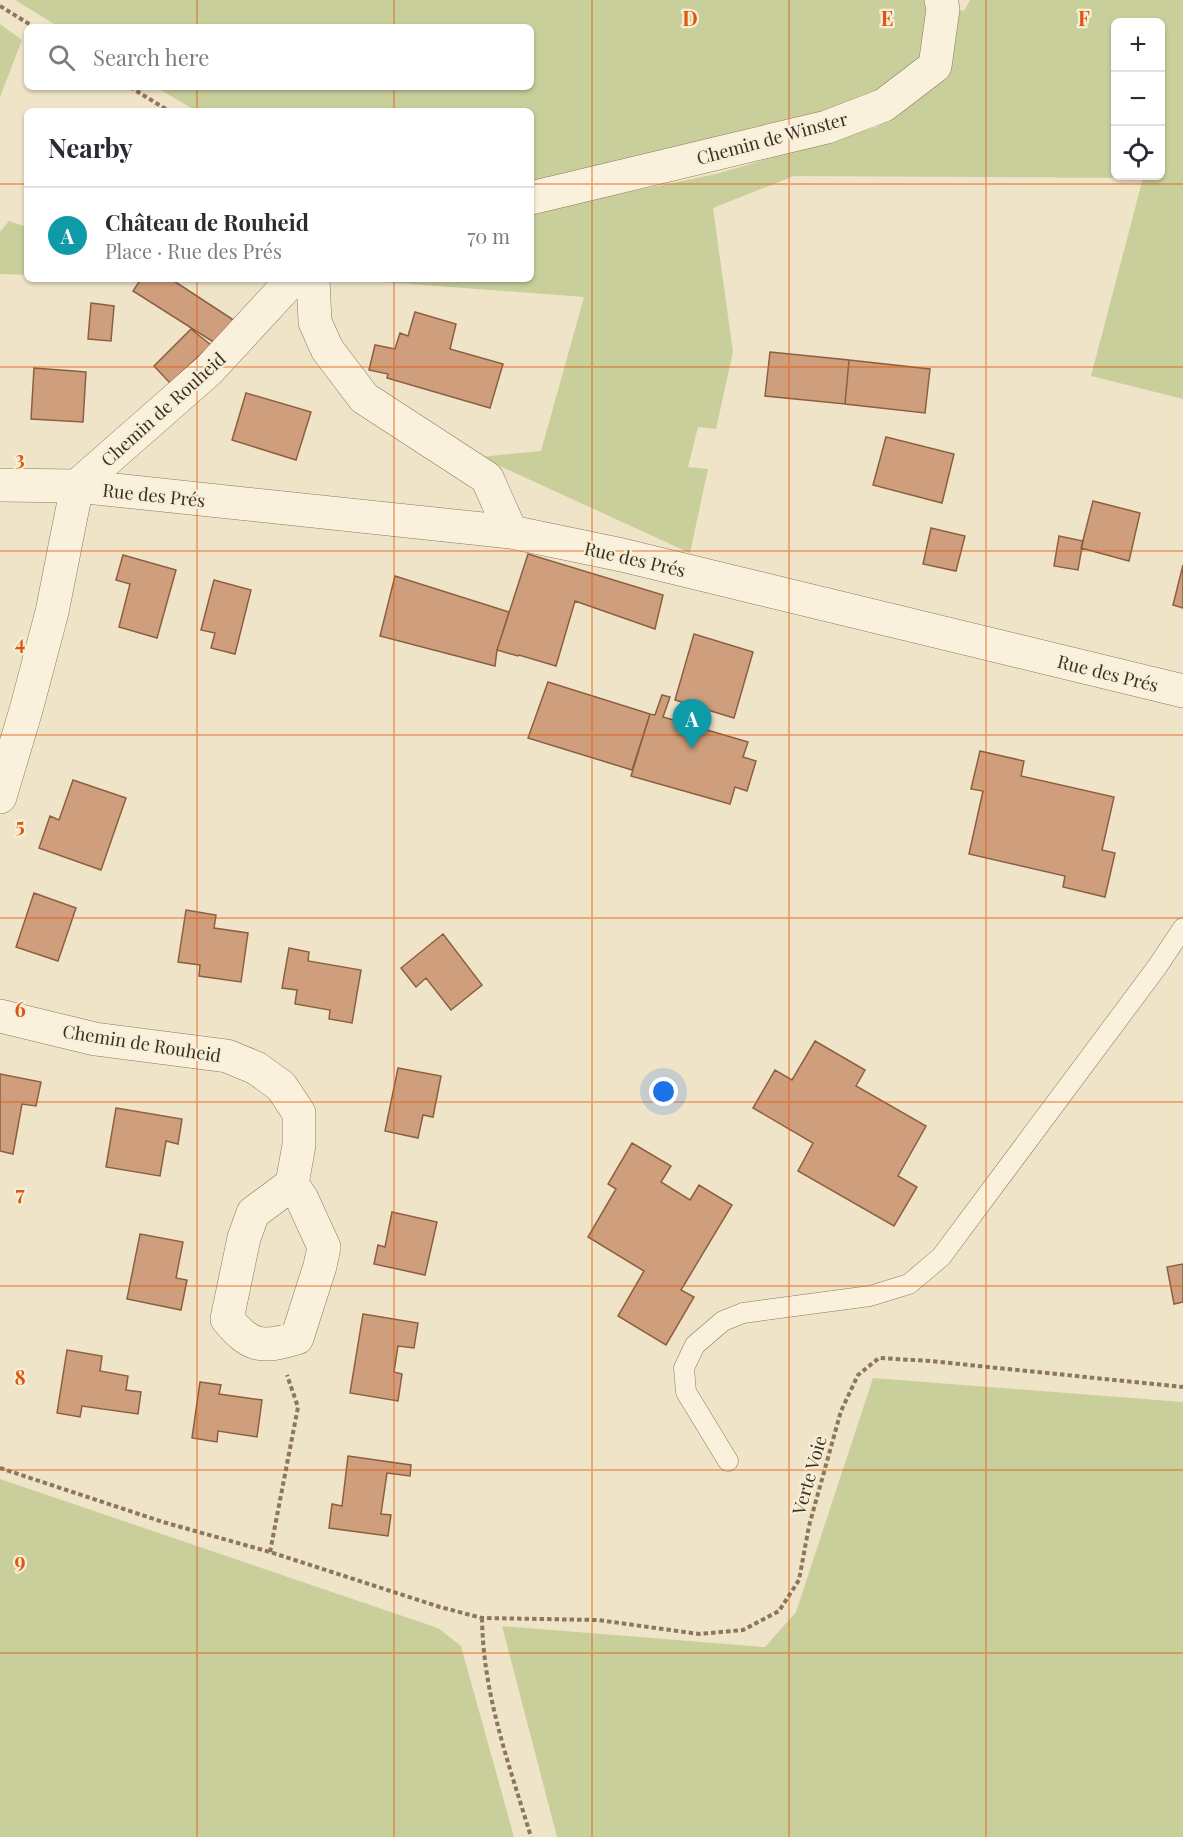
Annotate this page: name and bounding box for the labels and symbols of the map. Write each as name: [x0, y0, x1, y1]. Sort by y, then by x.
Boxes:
text: D: [682, 4, 698, 31]
text: E: [881, 4, 893, 31]
text: F: [1078, 4, 1090, 31]
street label: Chemin de Winster: [694, 106, 850, 170]
street label: Chemin de Rouheid: [96, 346, 231, 471]
text: 3: [15, 444, 25, 471]
street label: Rue des Prés: [101, 478, 207, 512]
street label: Rue des Prés: [582, 536, 688, 582]
text: 4: [15, 628, 25, 655]
street label: Rue des Prés: [1055, 649, 1161, 697]
pin: A: [672, 700, 712, 749]
text: 5: [15, 811, 25, 838]
text: 6: [14, 995, 26, 1022]
street label: Chemin de Rouheid: [61, 1019, 223, 1067]
your location: [649, 1077, 678, 1106]
text: 7: [15, 1179, 25, 1206]
text: 8: [14, 1363, 26, 1390]
street label: Verte Voie: [786, 1433, 832, 1518]
text: 9: [14, 1546, 26, 1573]

